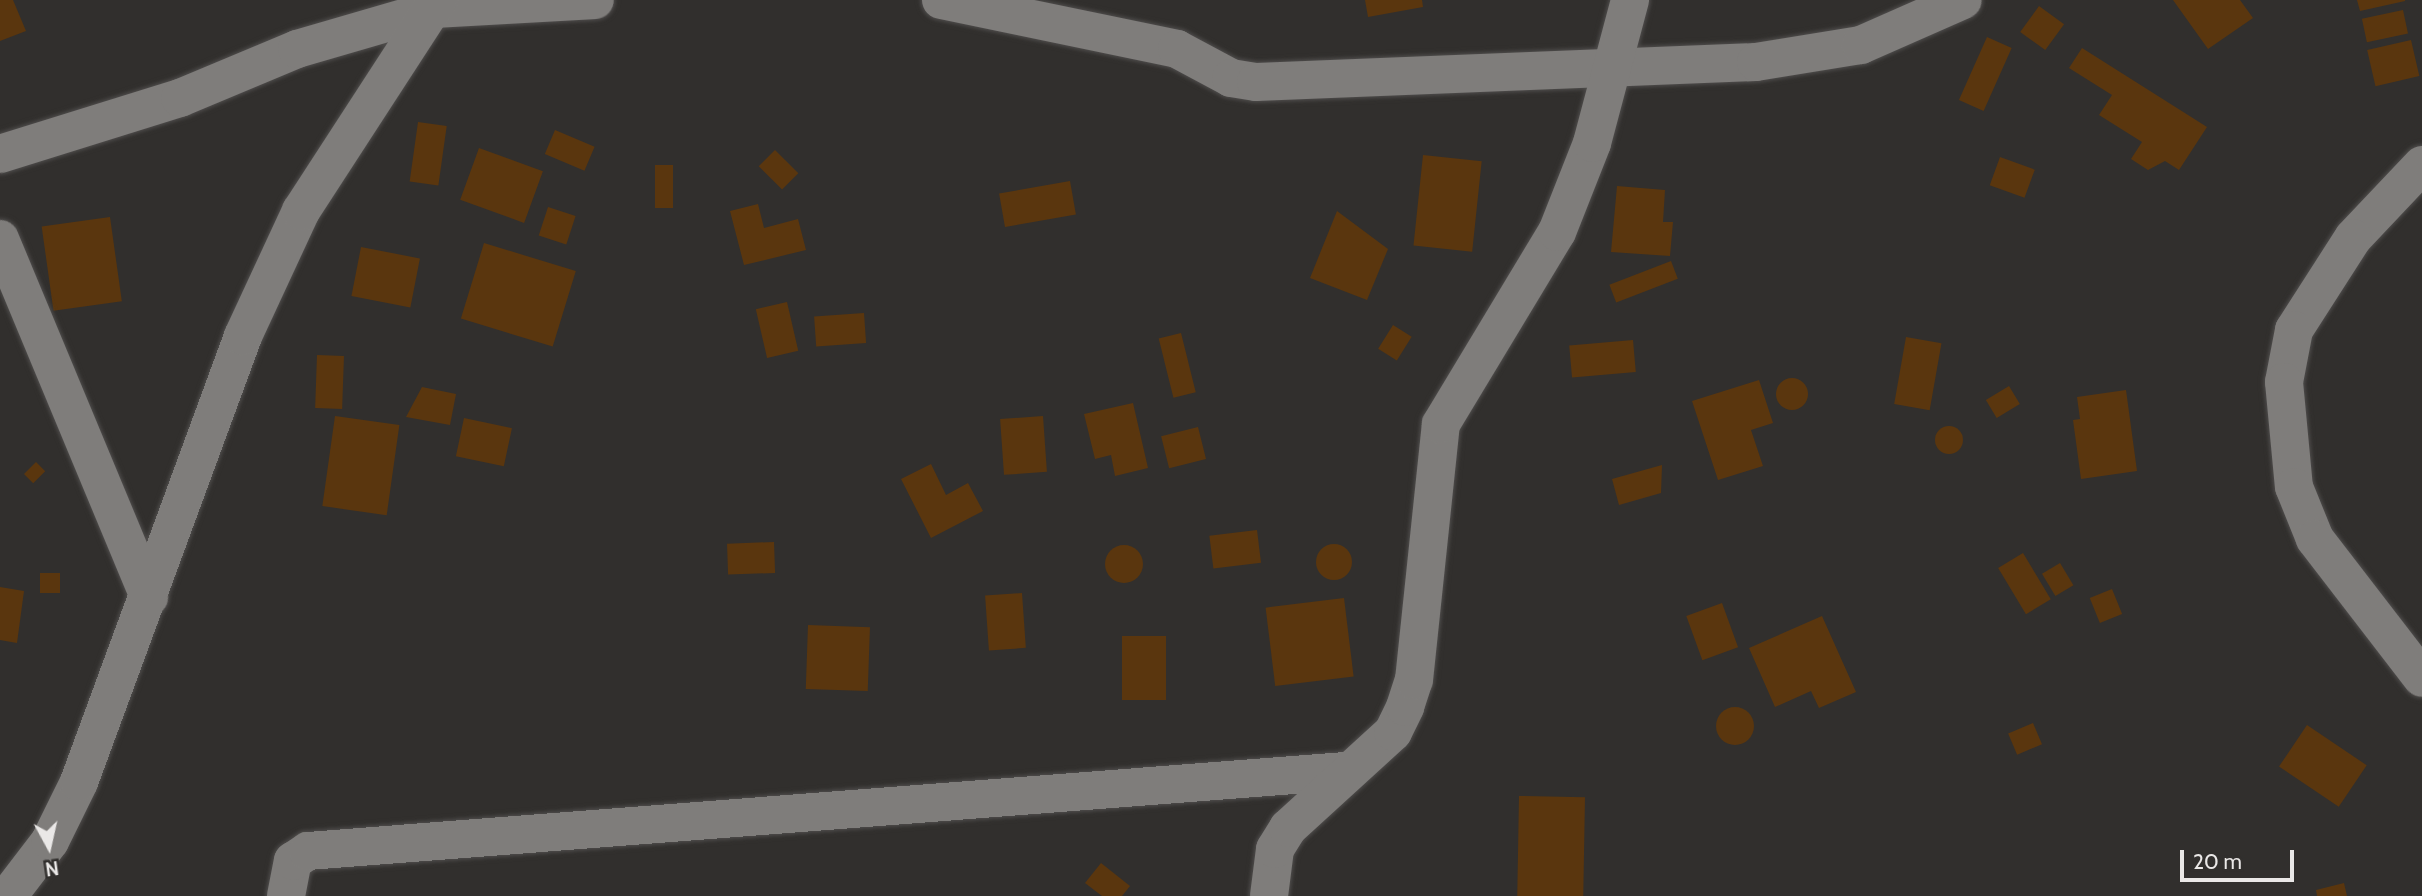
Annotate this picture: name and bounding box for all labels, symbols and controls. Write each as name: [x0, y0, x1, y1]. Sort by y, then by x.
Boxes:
north arrow: [14, 812, 84, 882]
scale bar: [2184, 836, 2298, 880]
text: 20 m: [2193, 849, 2242, 874]
text: N: [44, 856, 60, 881]

